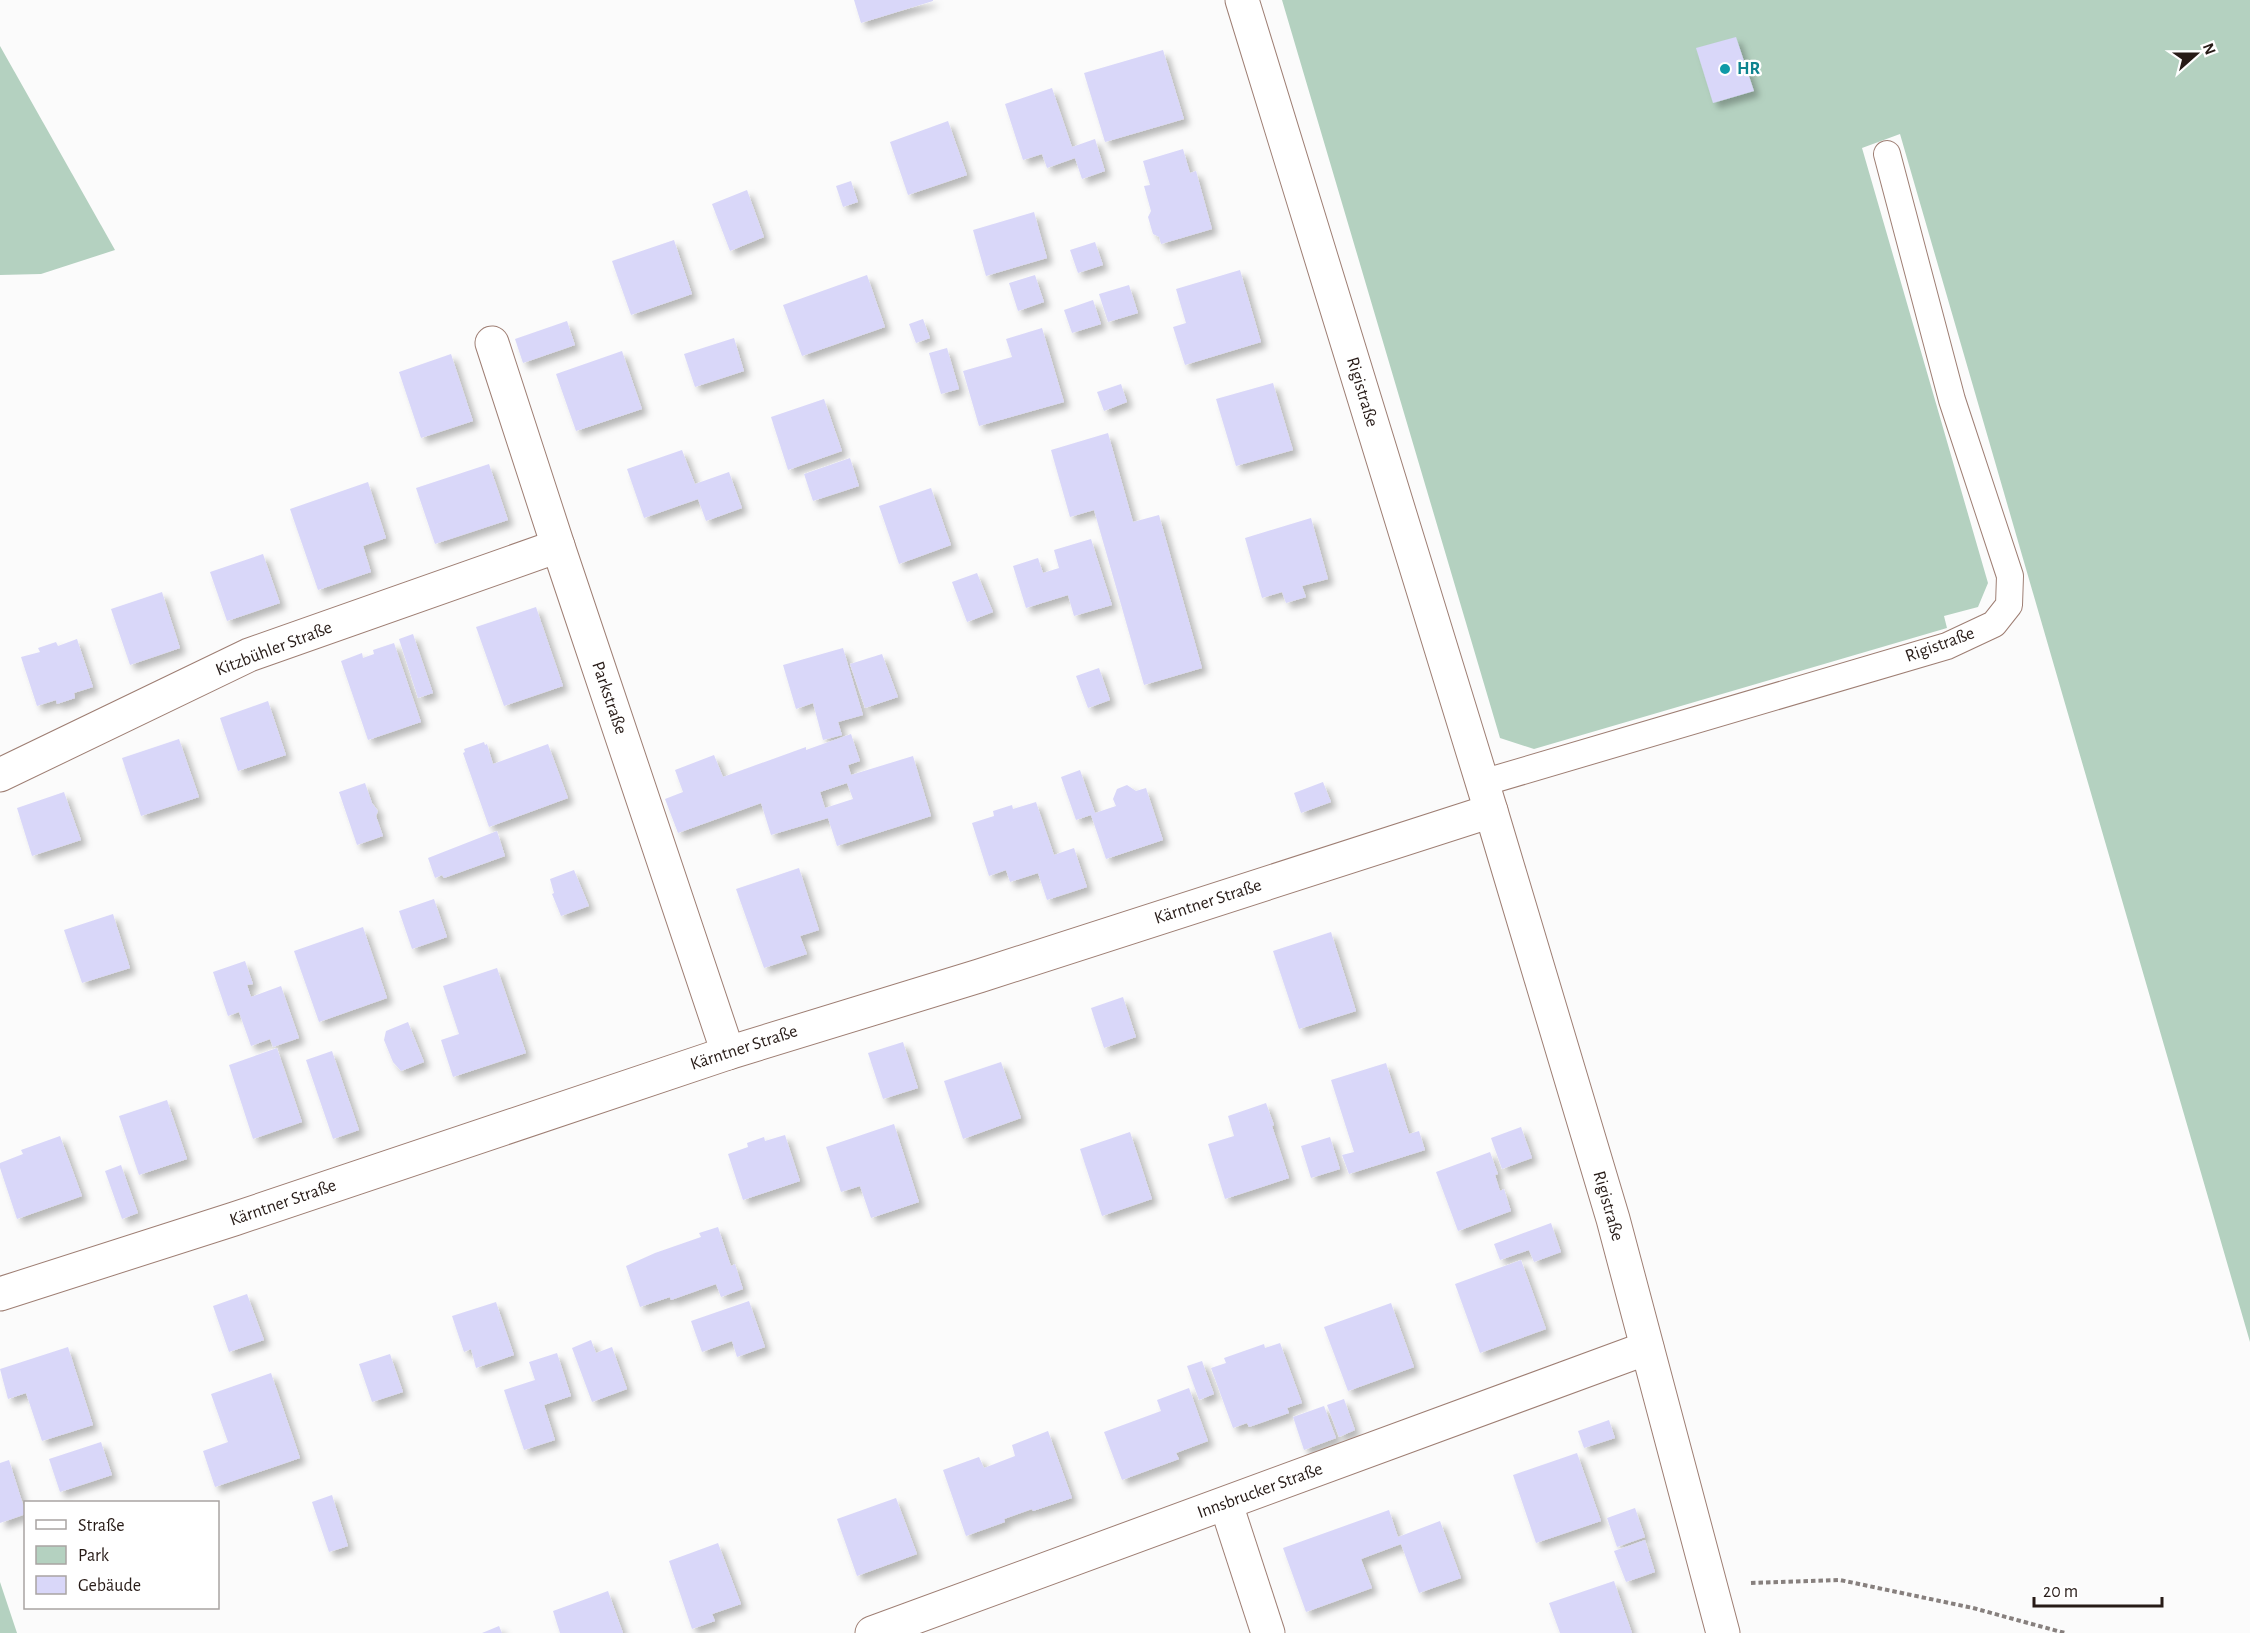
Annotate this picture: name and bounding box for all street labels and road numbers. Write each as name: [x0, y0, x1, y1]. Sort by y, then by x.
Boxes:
street label: Rigistraße: [1343, 355, 1381, 429]
street label: Kitzbühler Straße: [213, 619, 335, 679]
street label: Rigistraße: [1903, 624, 1977, 666]
street label: Parkstraße: [588, 659, 630, 737]
street label: Kärntner Straße: [1152, 876, 1264, 928]
street label: Kärntner Straße: [688, 1022, 800, 1074]
street label: Rigistraße: [1589, 1169, 1627, 1243]
street label: Kärntner Straße: [227, 1176, 339, 1230]
street label: Innsbrucker Straße: [1195, 1460, 1325, 1522]

